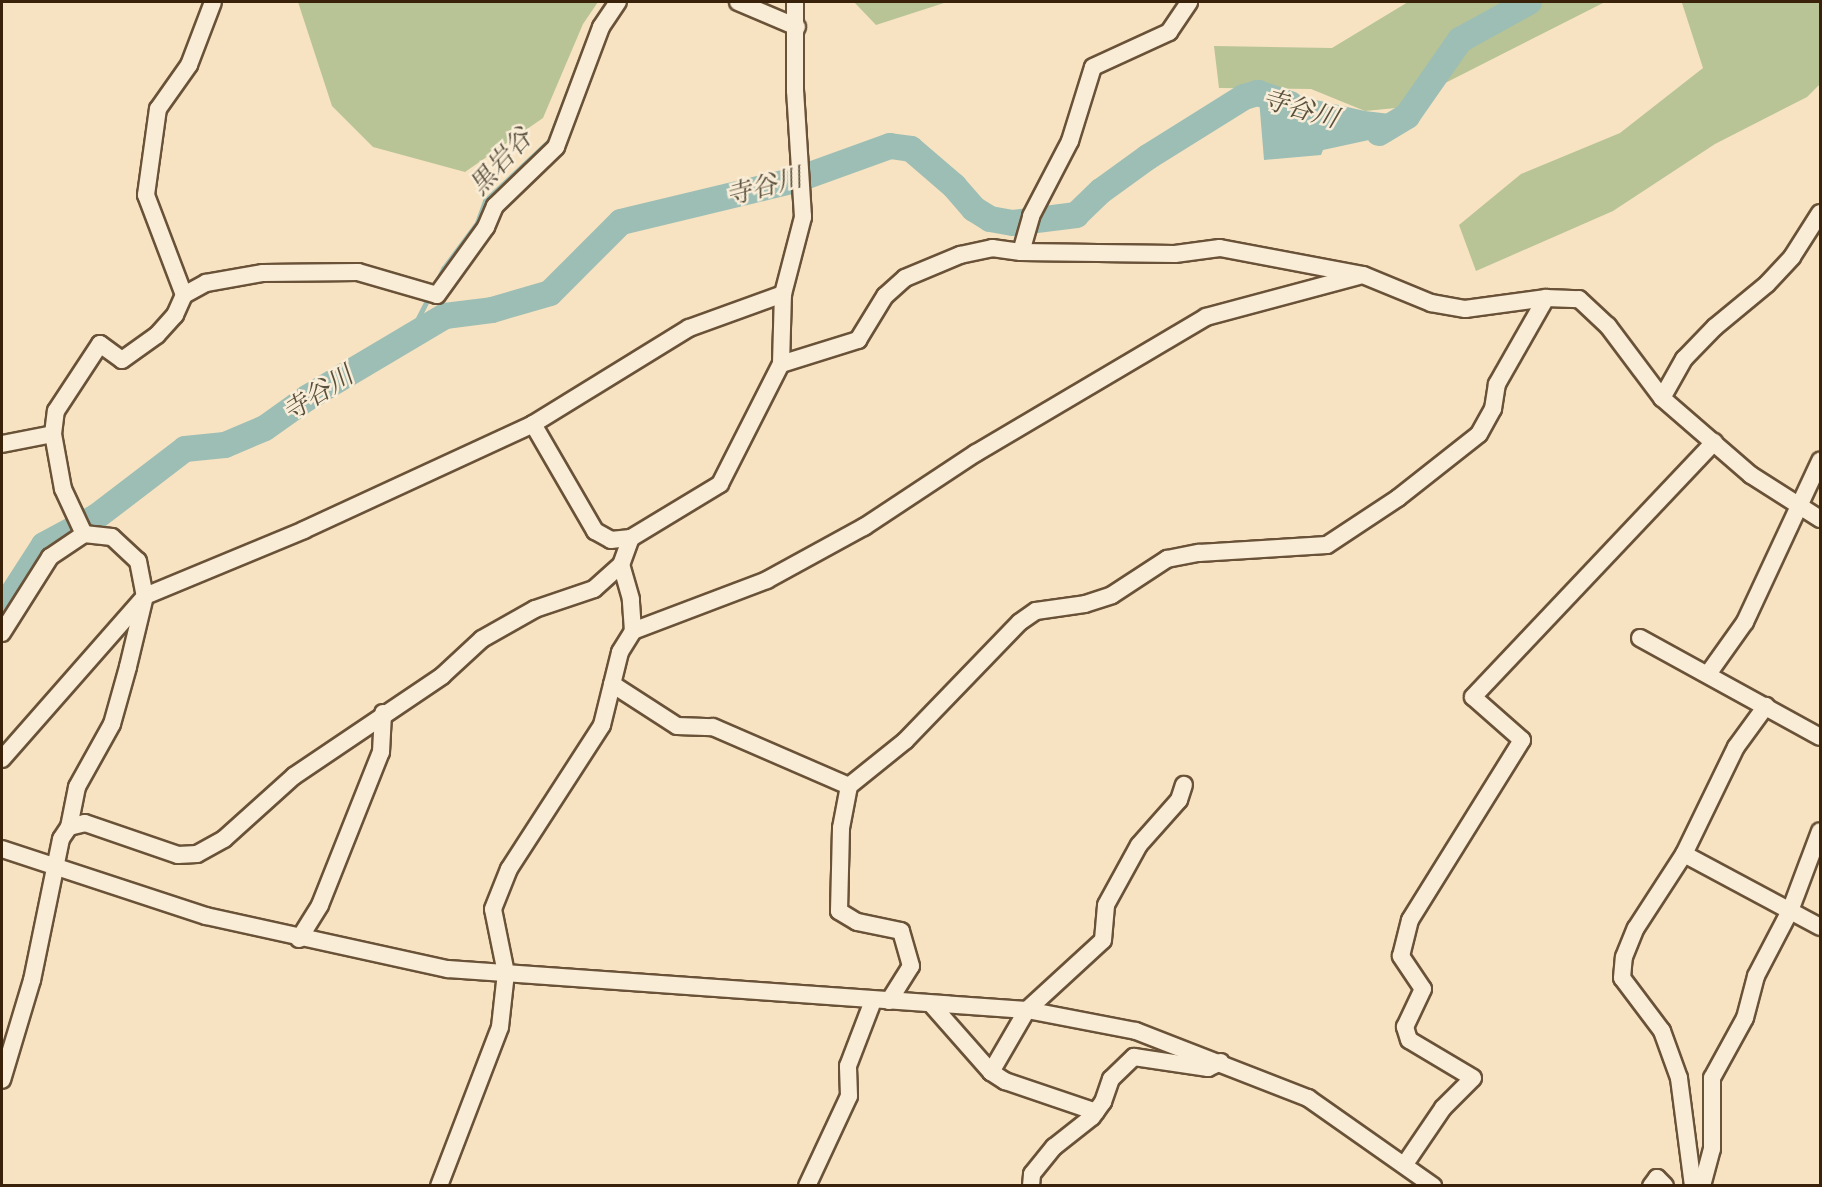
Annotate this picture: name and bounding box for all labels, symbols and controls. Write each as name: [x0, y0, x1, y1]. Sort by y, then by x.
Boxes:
water label: 寺谷川: [1258, 83, 1342, 135]
water label: 黒岩谷: [463, 123, 539, 201]
water label: 寺谷川: [722, 162, 806, 212]
water label: 寺谷川: [277, 360, 359, 428]

